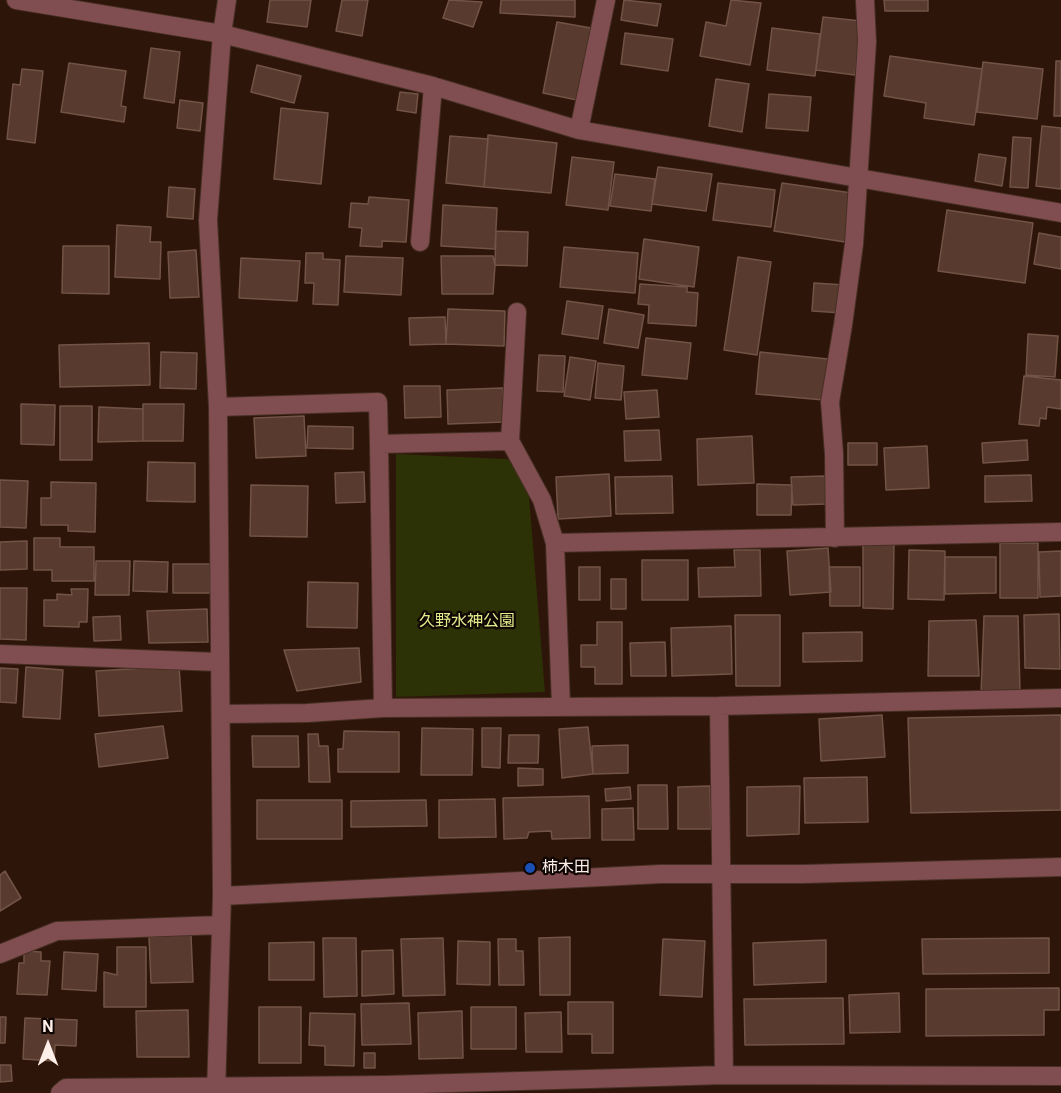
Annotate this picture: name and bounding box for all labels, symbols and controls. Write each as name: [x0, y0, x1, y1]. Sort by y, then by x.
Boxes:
park label: 久野水神公園: [419, 612, 515, 632]
place label: 柿木田: [542, 858, 590, 878]
marker: 柿木田: [523, 861, 537, 875]
north arrow: [18, 1015, 78, 1075]
text: N: [42, 1017, 54, 1036]

